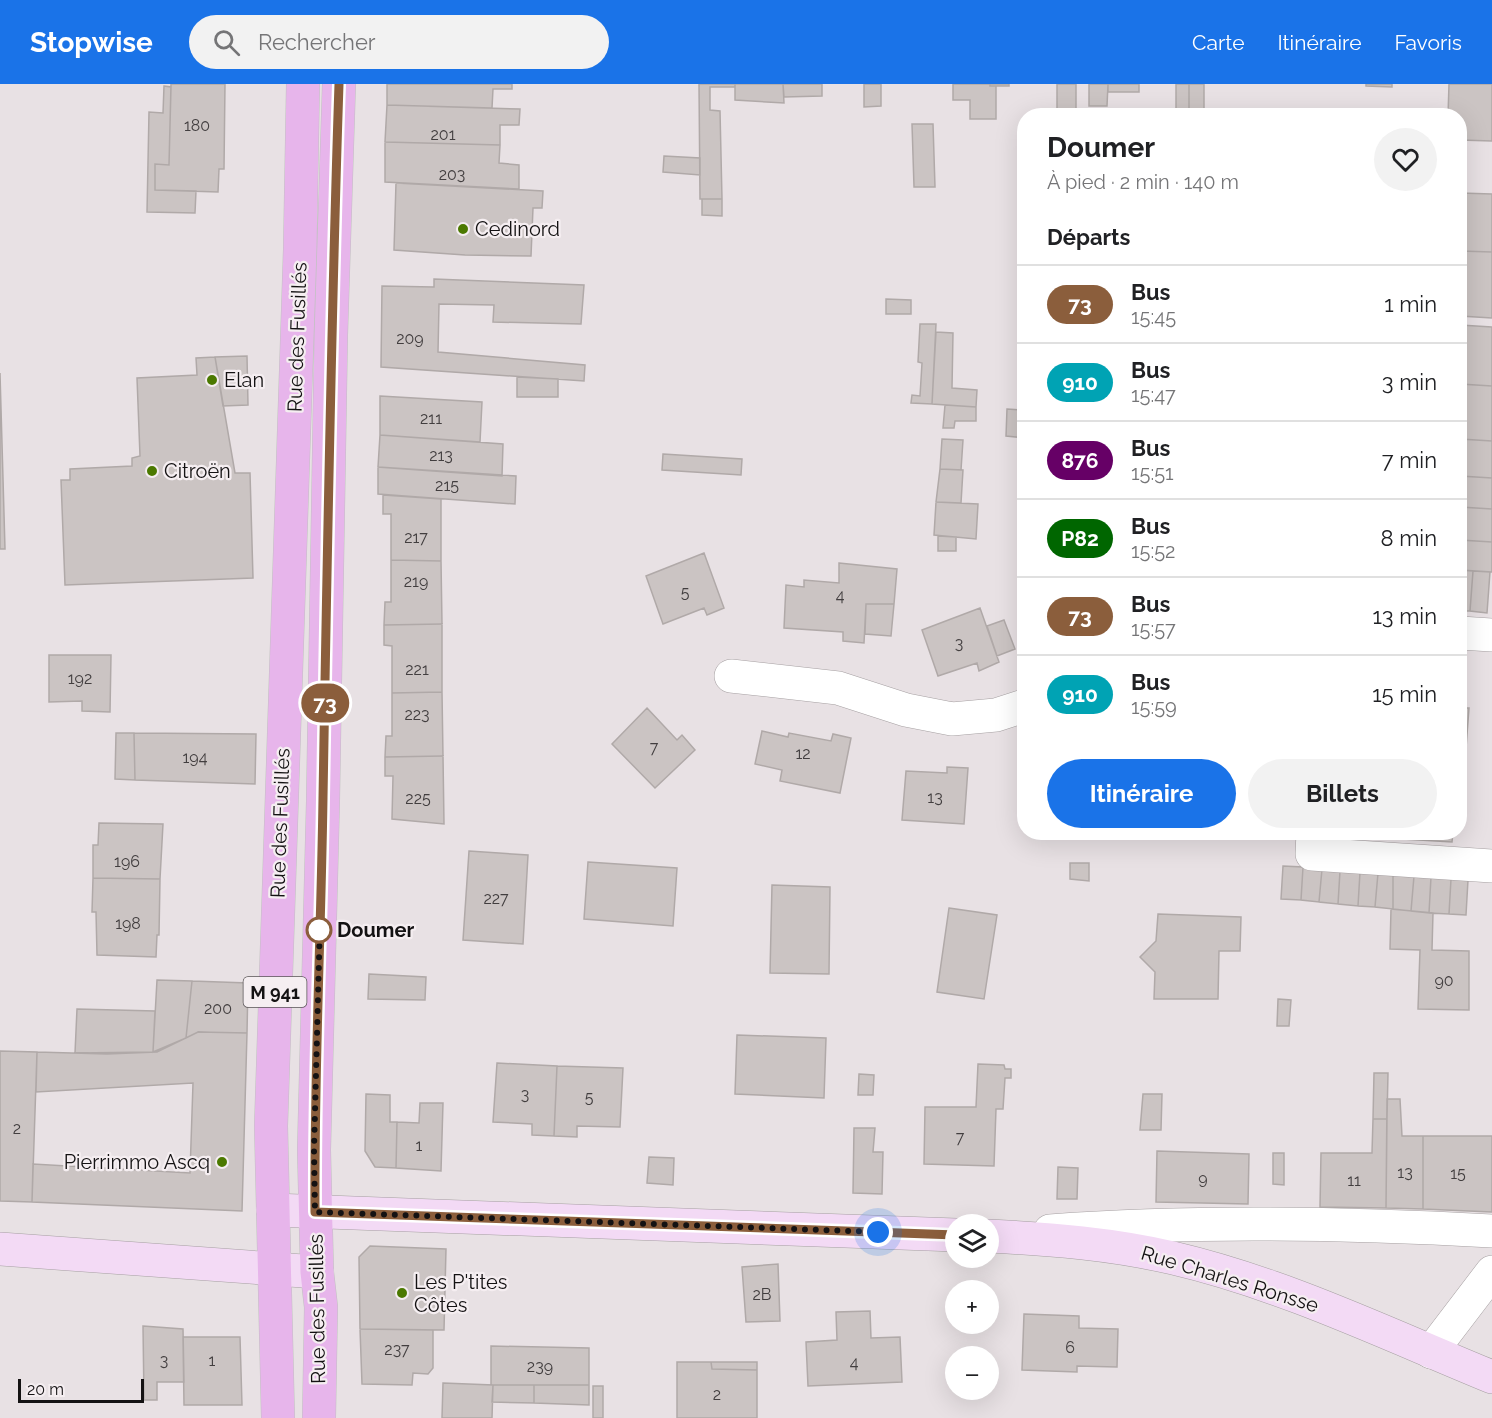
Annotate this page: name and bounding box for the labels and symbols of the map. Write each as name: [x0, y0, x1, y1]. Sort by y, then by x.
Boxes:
house number: 180: [184, 116, 210, 135]
house number: 201: [431, 125, 456, 144]
house number: 203: [439, 165, 465, 184]
place label: Cedinord: [475, 217, 560, 241]
marker: Cedinord: [456, 222, 470, 236]
street label: Rue des Fusillés: [282, 262, 312, 412]
house number: 209: [396, 329, 424, 348]
place label: Elan: [224, 368, 264, 392]
marker: Elan: [205, 373, 219, 387]
house number: 211: [420, 409, 442, 428]
house number: 213: [429, 446, 453, 465]
place label: Citroën: [164, 459, 231, 483]
marker: Citroën: [145, 464, 159, 478]
house number: 215: [435, 476, 459, 495]
house number: 217: [404, 528, 428, 547]
house number: 219: [404, 572, 428, 591]
house number: 5: [681, 583, 690, 602]
house number: 4: [836, 586, 845, 605]
house number: 3: [955, 634, 963, 653]
house number: 221: [405, 660, 429, 679]
house number: 192: [68, 669, 92, 688]
line badge: 73: [298, 684, 352, 722]
house number: 223: [404, 705, 430, 724]
house number: 7: [650, 738, 659, 757]
house number: 12: [795, 744, 811, 763]
house number: 194: [183, 748, 208, 767]
street label: Rue des Fusillés: [265, 748, 295, 898]
house number: 13: [927, 788, 943, 807]
house number: 225: [405, 789, 431, 808]
house number: 196: [114, 852, 140, 871]
house number: 227: [483, 889, 509, 908]
house number: 198: [115, 914, 141, 933]
marker: Doumer: [306, 917, 332, 943]
place label: Doumer: [337, 918, 414, 942]
house number: 90: [1434, 971, 1454, 990]
road number: M 941: [244, 977, 306, 1007]
house number: 200: [204, 999, 232, 1018]
house number: 3: [521, 1085, 529, 1104]
house number: 5: [585, 1088, 594, 1107]
house number: 2: [13, 1119, 21, 1138]
house number: 7: [956, 1128, 965, 1147]
house number: 1: [416, 1136, 423, 1155]
place label: Pierrimmo Ascq: [64, 1150, 210, 1174]
marker: Pierrimmo Ascq: [215, 1155, 229, 1169]
house number: 13: [1397, 1163, 1413, 1182]
house number: 15: [1450, 1164, 1466, 1183]
house number: 9: [1198, 1169, 1208, 1188]
house number: 11: [1347, 1171, 1361, 1190]
your location: [863, 1217, 893, 1247]
street label: Rue des Fusillés: [304, 1234, 330, 1384]
street label: Rue Charles Ronsse: [1138, 1241, 1322, 1317]
place label: Les P'tites Côtes: [414, 1270, 507, 1317]
house number: 2B: [753, 1285, 772, 1304]
marker: Les P'tites Côtes: [395, 1286, 409, 1300]
house number: 6: [1065, 1338, 1075, 1357]
house number: 237: [384, 1340, 410, 1359]
house number: 3: [160, 1351, 168, 1370]
house number: 1: [209, 1351, 216, 1370]
house number: 4: [850, 1353, 859, 1372]
house number: 239: [527, 1357, 553, 1376]
scale bar: [18, 1376, 144, 1404]
house number: 2: [713, 1385, 721, 1404]

